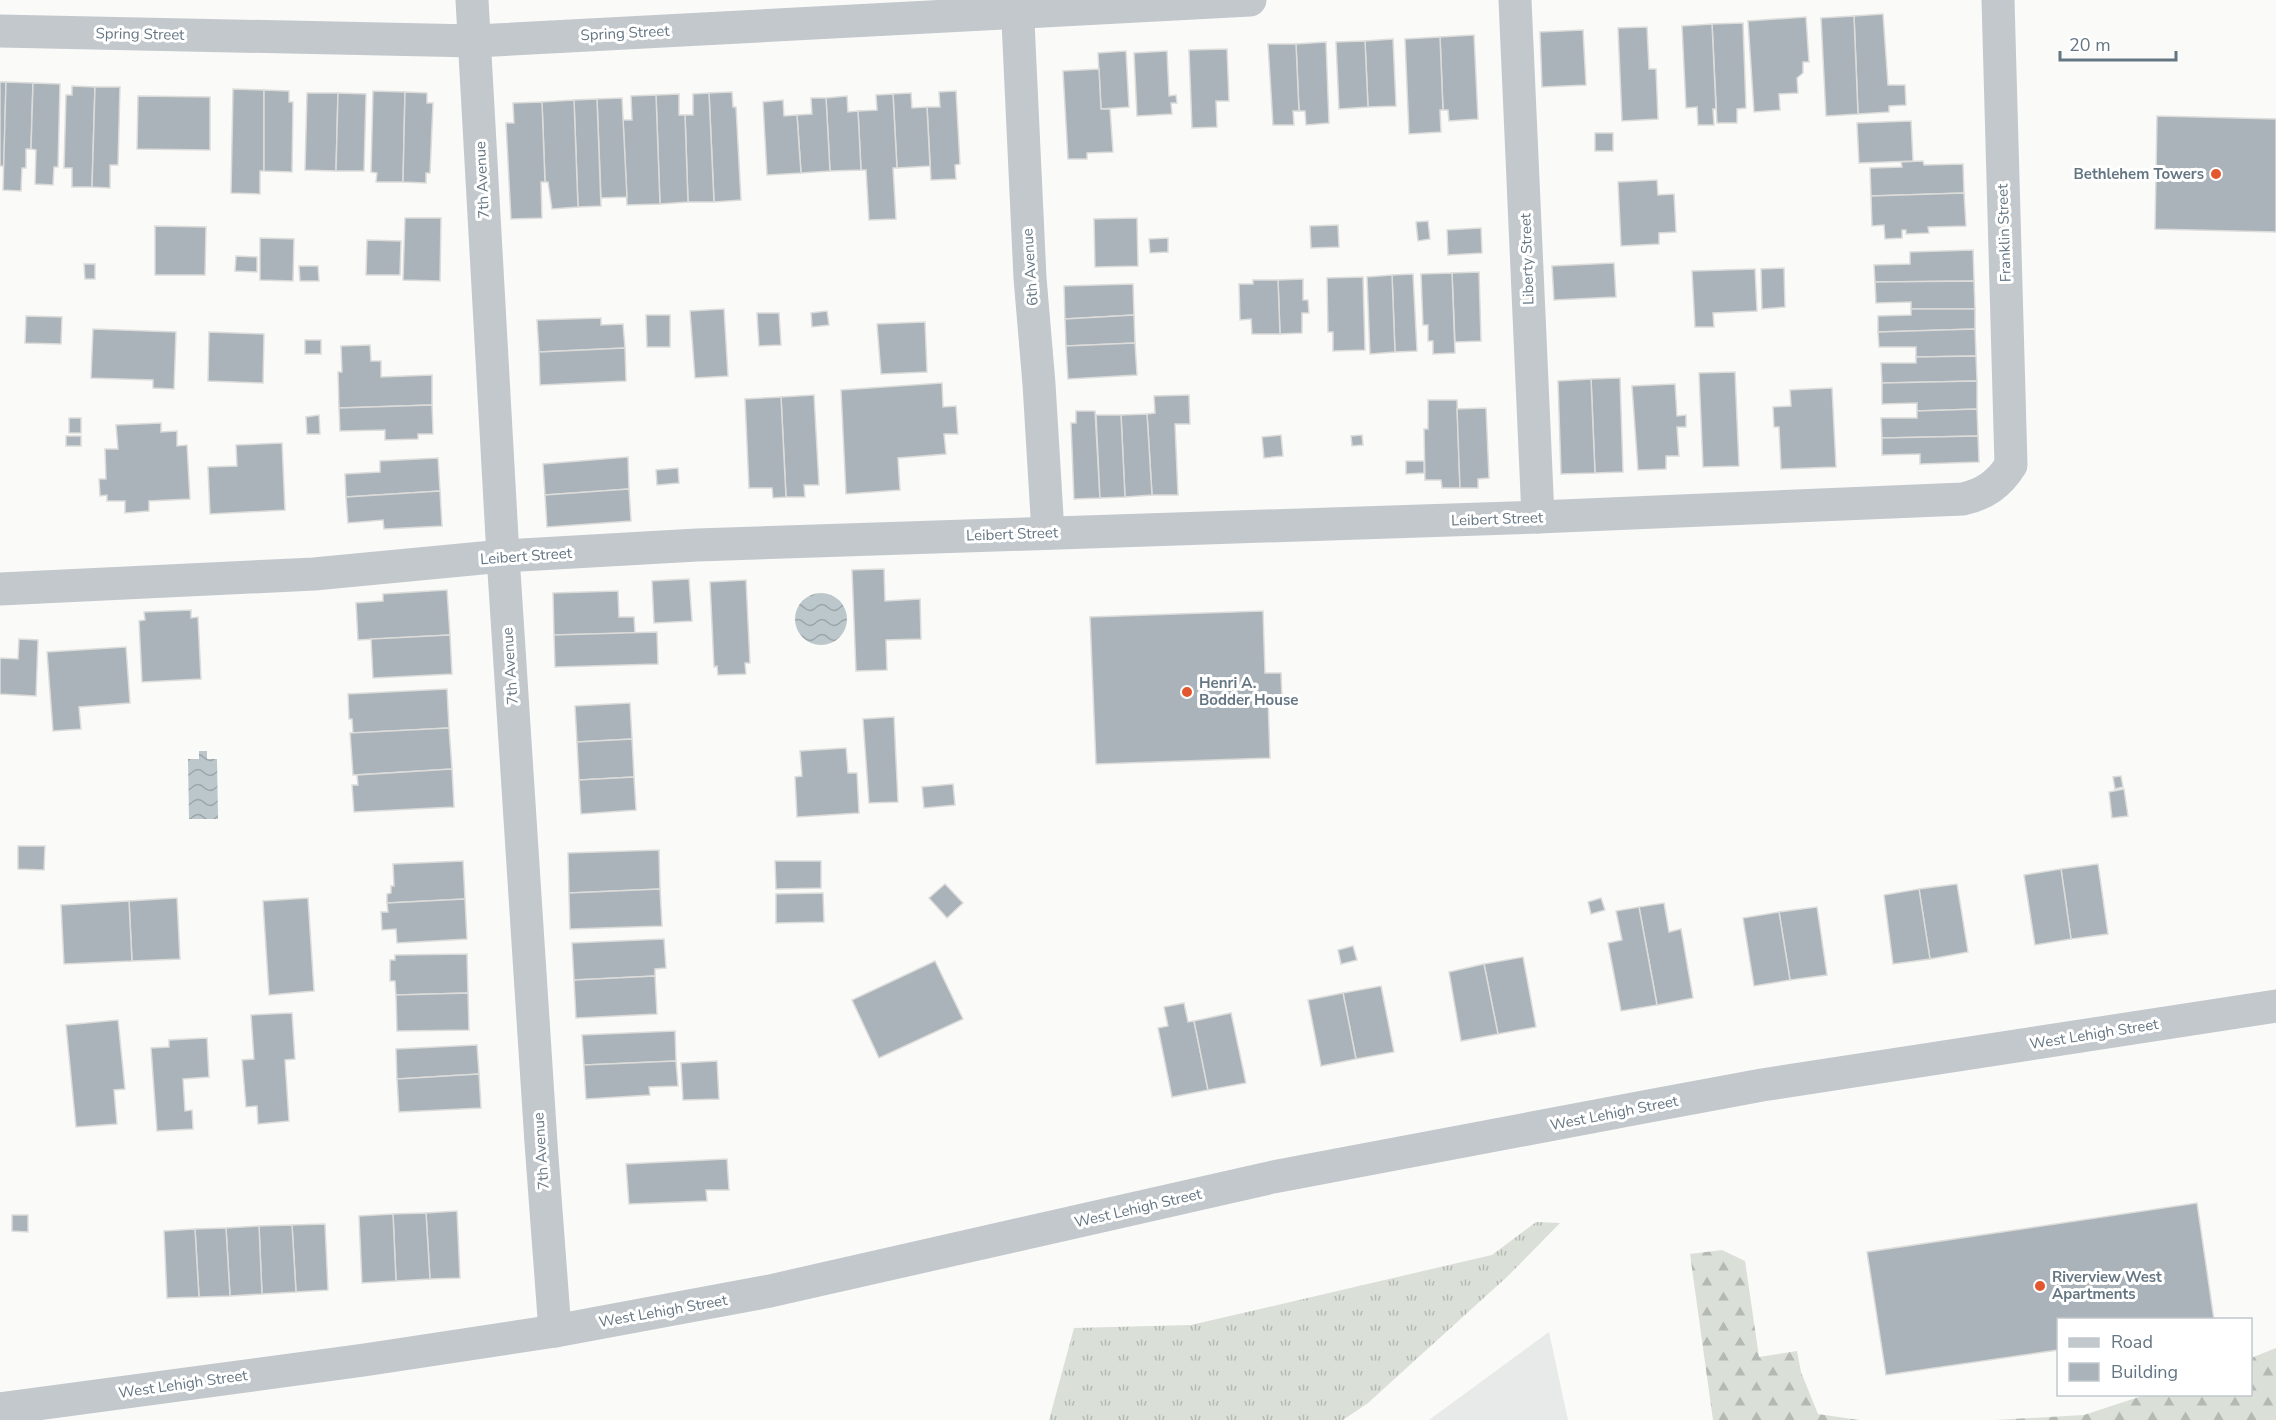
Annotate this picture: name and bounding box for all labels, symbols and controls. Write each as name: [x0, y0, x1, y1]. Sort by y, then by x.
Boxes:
street label: Spring Street: [580, 21, 671, 45]
street label: Spring Street: [95, 23, 185, 45]
scale bar: [2060, 24, 2176, 62]
text: 20 m: [2069, 33, 2111, 57]
street label: 7th Avenue: [470, 141, 494, 219]
place label: Bethlehem Towers: [2074, 164, 2204, 184]
marker: Bethlehem Towers: [2209, 167, 2223, 181]
street label: Franklin Street: [1992, 183, 2016, 283]
street label: Liberty Street: [1515, 212, 1539, 305]
street label: 6th Avenue: [1017, 228, 1043, 306]
street label: Leibert Street: [1451, 507, 1544, 531]
street label: Leibert Street: [966, 522, 1059, 546]
street label: Leibert Street: [479, 543, 573, 569]
street label: 7th Avenue: [497, 627, 523, 705]
place label: Henri A. Bodder House: [1199, 673, 1298, 710]
marker: Henri A. Bodder House: [1180, 685, 1194, 699]
street label: West Lehigh Street: [2028, 1014, 2161, 1054]
street label: West Lehigh Street: [1548, 1091, 1680, 1135]
street label: 7th Avenue: [528, 1112, 554, 1190]
street label: West Lehigh Street: [1072, 1183, 1204, 1232]
place label: Riverview West Apartments: [2052, 1267, 2162, 1304]
marker: Riverview West Apartments: [2033, 1279, 2047, 1293]
street label: West Lehigh Street: [597, 1290, 729, 1332]
legend: [2057, 1318, 2252, 1396]
text: Road: [2111, 1330, 2153, 1354]
text: Building: [2111, 1360, 2178, 1384]
street label: West Lehigh Street: [117, 1365, 250, 1403]

